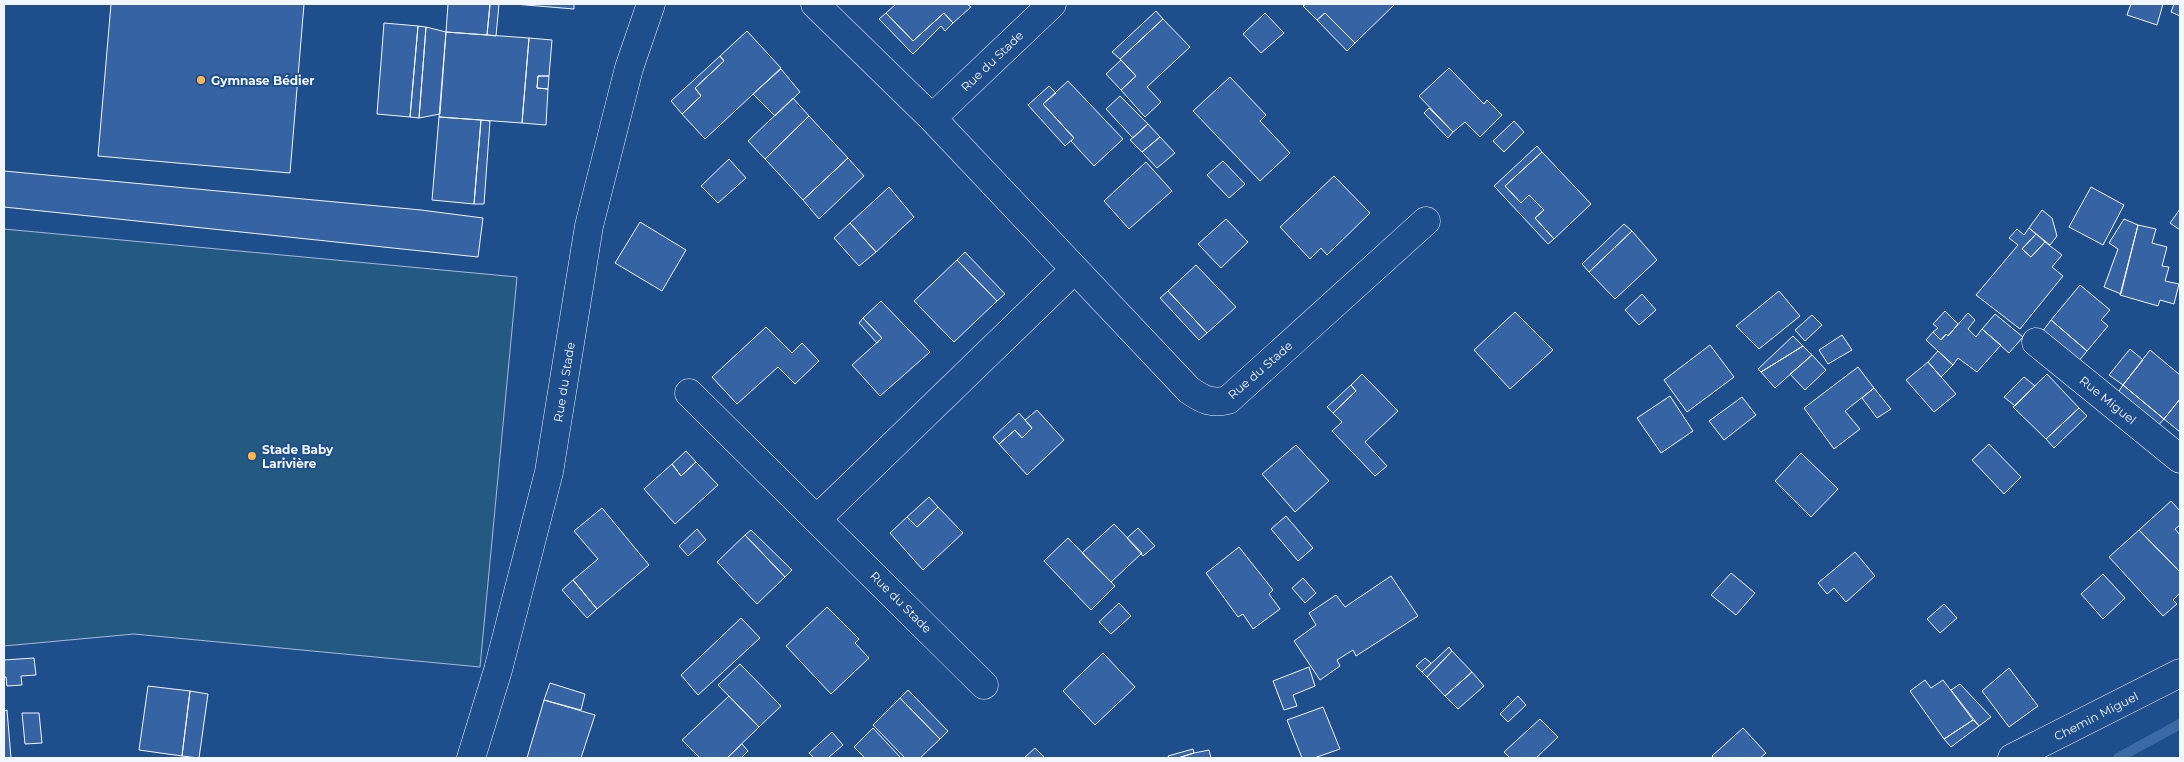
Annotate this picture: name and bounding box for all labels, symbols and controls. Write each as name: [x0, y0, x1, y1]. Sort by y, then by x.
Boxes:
street label: Rue du Stade: [958, 27, 1026, 95]
place label: Gymnase Bédier: [211, 73, 314, 88]
marker: Gymnase Bédier: [195, 74, 207, 86]
street label: Rue du Stade: [1225, 338, 1295, 402]
street label: Rue du Stade: [550, 341, 578, 423]
street label: Rue Miguel: [2077, 373, 2139, 427]
place label: Stade Baby Larivière: [262, 442, 334, 471]
marker: Stade Baby Larivière: [246, 450, 258, 462]
street label: Rue du Stade: [867, 568, 935, 636]
street label: Chemin Miguel: [2051, 688, 2141, 744]

